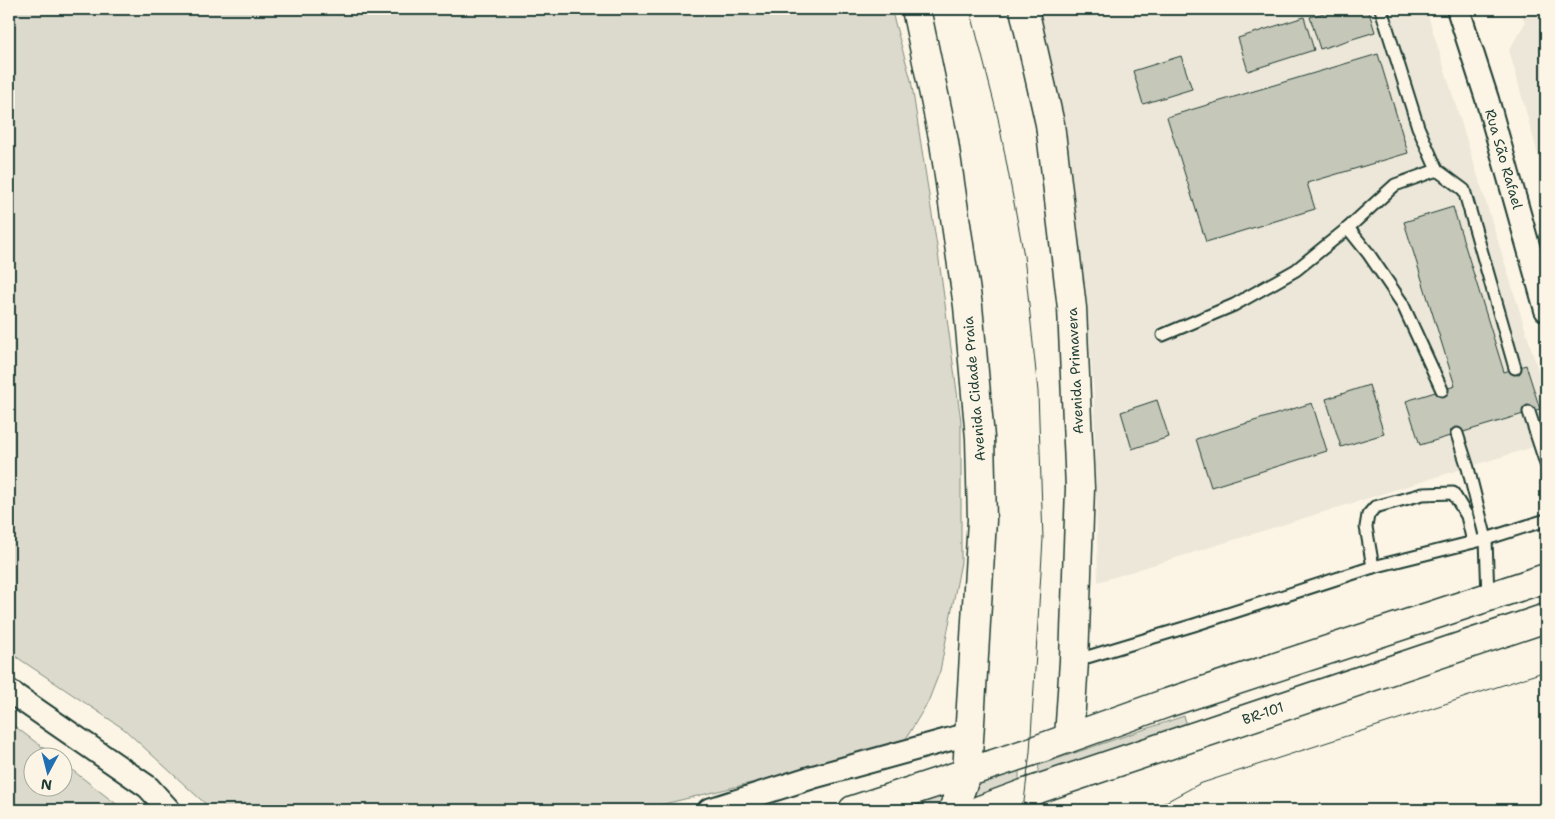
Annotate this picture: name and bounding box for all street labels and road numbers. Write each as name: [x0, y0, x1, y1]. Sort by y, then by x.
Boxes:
street label: Rua São Rafael: [1481, 107, 1527, 212]
street label: Avenida Primavera: [1063, 307, 1087, 435]
street label: Avenida Cidade Praia: [959, 315, 989, 462]
street label: BR-101: [1240, 698, 1286, 728]

